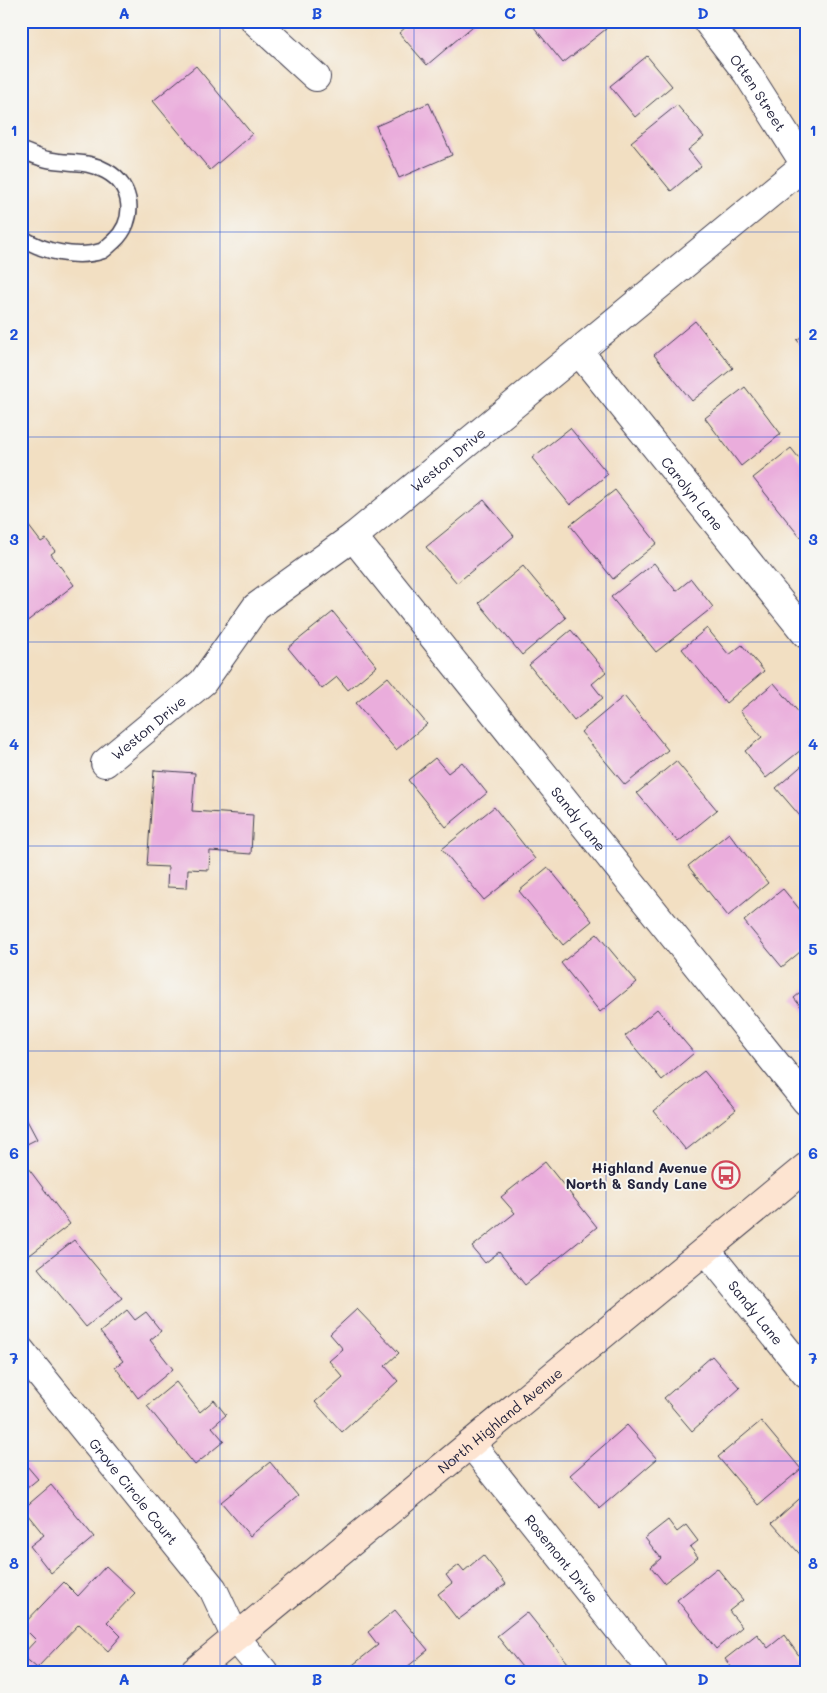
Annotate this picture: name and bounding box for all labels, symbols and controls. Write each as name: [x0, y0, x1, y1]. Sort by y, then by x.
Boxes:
text: A: [118, 2, 130, 23]
text: B: [312, 2, 322, 23]
text: C: [504, 2, 516, 23]
text: D: [697, 2, 709, 23]
street label: Otten Street: [726, 50, 791, 135]
text: 1: [10, 119, 18, 140]
text: 1: [809, 119, 817, 140]
text: 2: [10, 323, 19, 344]
text: 2: [809, 323, 818, 344]
street label: Weston Drive: [406, 423, 489, 496]
street label: Carolyn Lane: [657, 452, 728, 534]
text: 3: [9, 528, 19, 549]
text: 3: [808, 528, 818, 549]
street label: Weston Drive: [107, 691, 189, 764]
text: 4: [9, 733, 19, 754]
text: 4: [808, 733, 818, 754]
street label: Sandy Lane: [547, 782, 611, 855]
text: 5: [9, 938, 19, 959]
text: 5: [808, 938, 818, 959]
text: 6: [9, 1142, 19, 1163]
text: 6: [808, 1142, 818, 1163]
place label: Highland Avenue North & Sandy Lane: [566, 1158, 707, 1193]
bus stop icon: Highland Avenue North & Sandy Lane: [711, 1160, 741, 1190]
street label: Sandy Lane: [724, 1276, 788, 1348]
text: 7: [10, 1347, 19, 1368]
text: 7: [809, 1347, 818, 1368]
street label: North Highland Avenue: [433, 1363, 566, 1477]
street label: Grove Circle Court: [85, 1434, 183, 1548]
street label: Rosemont Drive: [521, 1510, 603, 1606]
text: 8: [9, 1552, 19, 1573]
text: 8: [808, 1552, 818, 1573]
text: A: [118, 1668, 130, 1689]
text: B: [312, 1668, 322, 1689]
text: C: [504, 1668, 516, 1689]
text: D: [697, 1668, 709, 1689]

